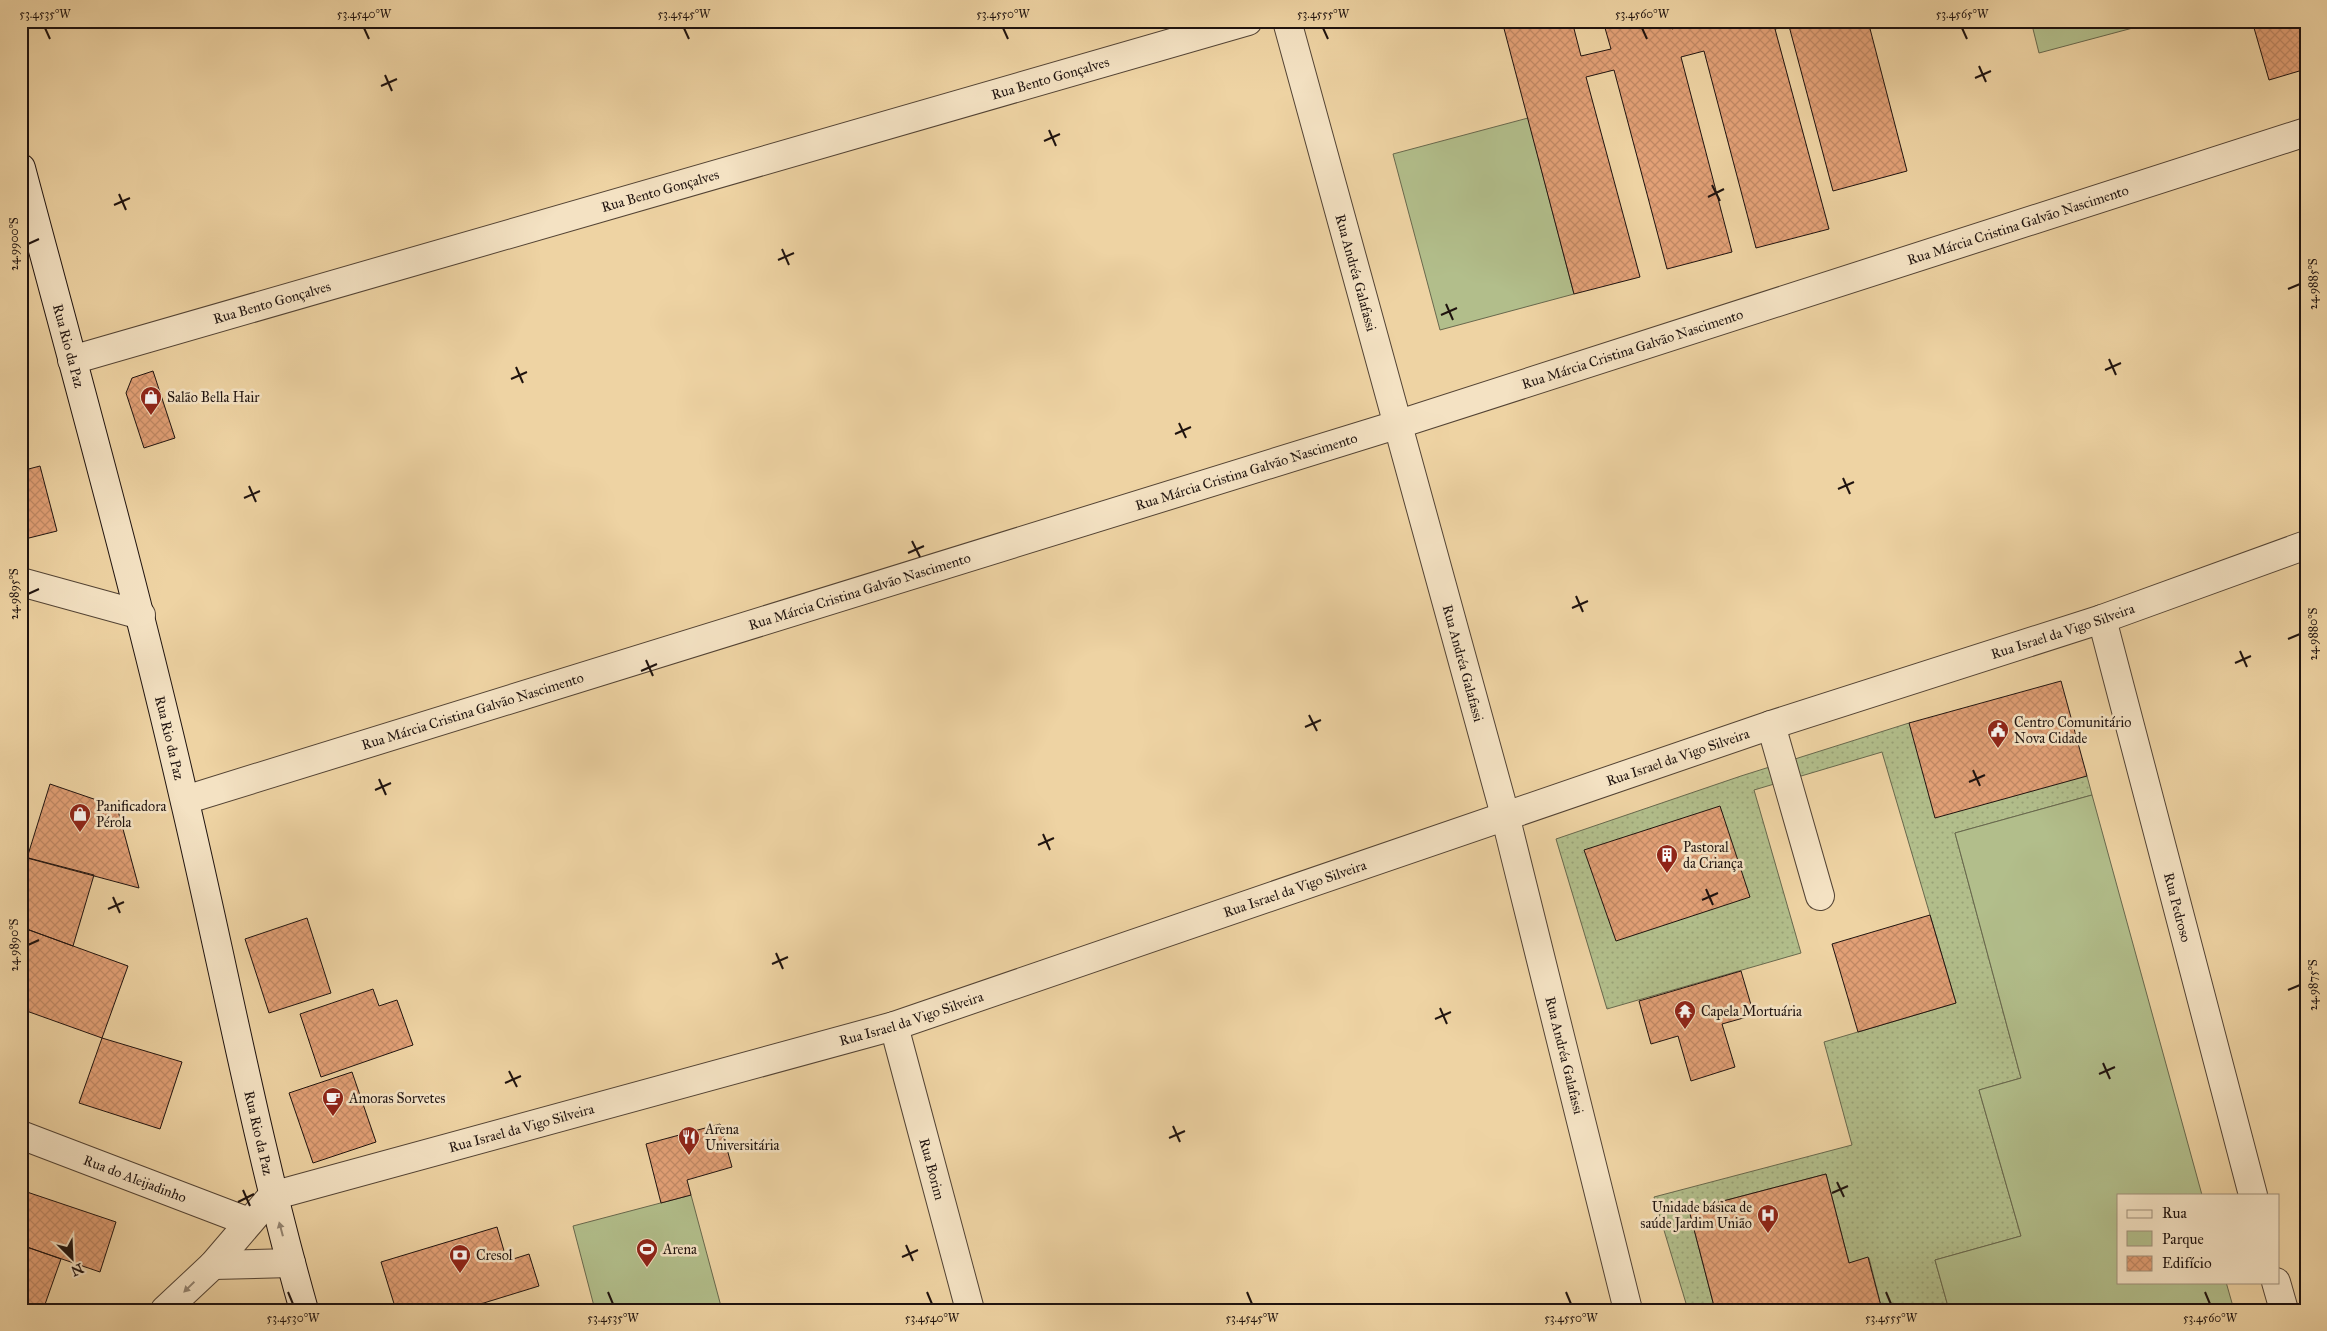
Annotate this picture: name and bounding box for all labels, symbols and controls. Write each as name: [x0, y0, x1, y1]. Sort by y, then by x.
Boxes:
text: 53.4535°W: [19, 7, 71, 21]
text: 53.4540°W: [337, 7, 392, 21]
text: 53.4545°W: [658, 7, 711, 21]
text: 53.4550°W: [976, 7, 1030, 21]
text: 53.4555°W: [1297, 7, 1350, 21]
text: 53.4560°W: [1615, 7, 1670, 21]
text: 53.4565°W: [1936, 7, 1989, 21]
street label: Rua Bento Gonçalves: [989, 53, 1111, 104]
street label: Rua Bento Gonçalves: [599, 166, 721, 216]
street label: Rua Márcia Cristina Galvão Nascimento: [1905, 182, 2131, 269]
street label: Rua Andréa Galafassi: [1331, 212, 1380, 333]
text: 24.9900°S: [7, 217, 21, 271]
text: 24.9885°S: [2306, 258, 2320, 310]
street label: Rua Bento Gonçalves: [211, 278, 333, 328]
street label: Rua Rio da Paz: [49, 302, 88, 390]
street label: Rua Márcia Cristina Galvão Nascimento: [1520, 306, 1745, 393]
shop icon: Salão Bella Hair: [139, 385, 163, 416]
place label: Salão Bella Hair: [167, 389, 260, 406]
street label: Rua Márcia Cristina Galvão Nascimento: [1133, 429, 1360, 514]
street label: Rua Márcia Cristina Galvão Nascimento: [746, 549, 973, 634]
text: 24.9895°S: [7, 568, 21, 620]
street label: Rua Israel da Vigo Silveira: [1989, 600, 2137, 663]
street label: Rua Andréa Galafassi: [1439, 603, 1487, 724]
text: 24.9880°S: [2306, 607, 2320, 660]
street label: Rua Márcia Cristina Galvão Nascimento: [360, 669, 586, 754]
street label: Rua Rio da Paz: [151, 694, 188, 782]
place label: Centro Comunitário Nova Cidade: [2014, 714, 2131, 747]
public building icon: Centro Comunitário Nova Cidade: [1986, 718, 2010, 749]
street label: Rua Israel da Vigo Silveira: [1604, 725, 1752, 790]
place label: Panificadora Pérola: [96, 798, 166, 831]
shop icon: Panificadora Pérola: [68, 802, 92, 833]
place label: Pastoral da Criança: [1683, 839, 1743, 872]
building icon: Pastoral da Criança: [1655, 843, 1679, 874]
street label: Rua Israel da Vigo Silveira: [1221, 857, 1369, 921]
street label: Rua Pedroso: [2160, 871, 2194, 944]
text: 24.9890°S: [7, 918, 21, 971]
text: 24.9875°S: [2306, 959, 2320, 1011]
street label: Rua Israel da Vigo Silveira: [837, 988, 986, 1050]
street label: Rua Andréa Galafassi: [1541, 995, 1587, 1116]
temple icon: Capela Mortuária: [1673, 999, 1697, 1030]
place label: Capela Mortuária: [1701, 1003, 1802, 1020]
cafe icon: Amoras Sorvetes: [321, 1086, 345, 1117]
street label: Rua Rio da Paz: [240, 1089, 277, 1177]
place label: Amoras Sorvetes: [348, 1090, 445, 1107]
street label: Rua Israel da Vigo Silveira: [447, 1100, 596, 1156]
place label: Arena Universitária: [704, 1121, 779, 1154]
restaurant icon: Arena Universitária: [677, 1125, 701, 1156]
street label: Rua Borim: [915, 1136, 948, 1202]
street label: Rua do Aleijadinho: [81, 1152, 189, 1206]
legend: [2117, 1194, 2280, 1284]
place label: Unidade básica de saúde Jardim União: [1640, 1199, 1752, 1233]
hospital icon: Unidade básica de saúde Jardim União: [1756, 1203, 1780, 1234]
text: Rua: [2162, 1204, 2187, 1222]
one-way arrow: [277, 1221, 285, 1236]
text: Parque: [2162, 1230, 2204, 1249]
north arrow: [48, 1234, 98, 1284]
sports icon: Arena: [635, 1237, 659, 1268]
place label: Arena: [662, 1241, 697, 1258]
bank icon: Cresol: [448, 1243, 472, 1274]
place label: Cresol: [476, 1247, 513, 1264]
text: Edifício: [2162, 1254, 2212, 1272]
text: N: [68, 1259, 86, 1280]
one-way arrow: [183, 1281, 195, 1293]
text: 53.4530°W: [267, 1311, 320, 1325]
text: 53.4535°W: [587, 1311, 639, 1325]
text: 53.4540°W: [905, 1311, 960, 1325]
text: 53.4545°W: [1226, 1311, 1279, 1325]
text: 53.4550°W: [1544, 1311, 1598, 1325]
text: 53.4555°W: [1865, 1311, 1918, 1325]
text: 53.4560°W: [2183, 1311, 2238, 1325]

